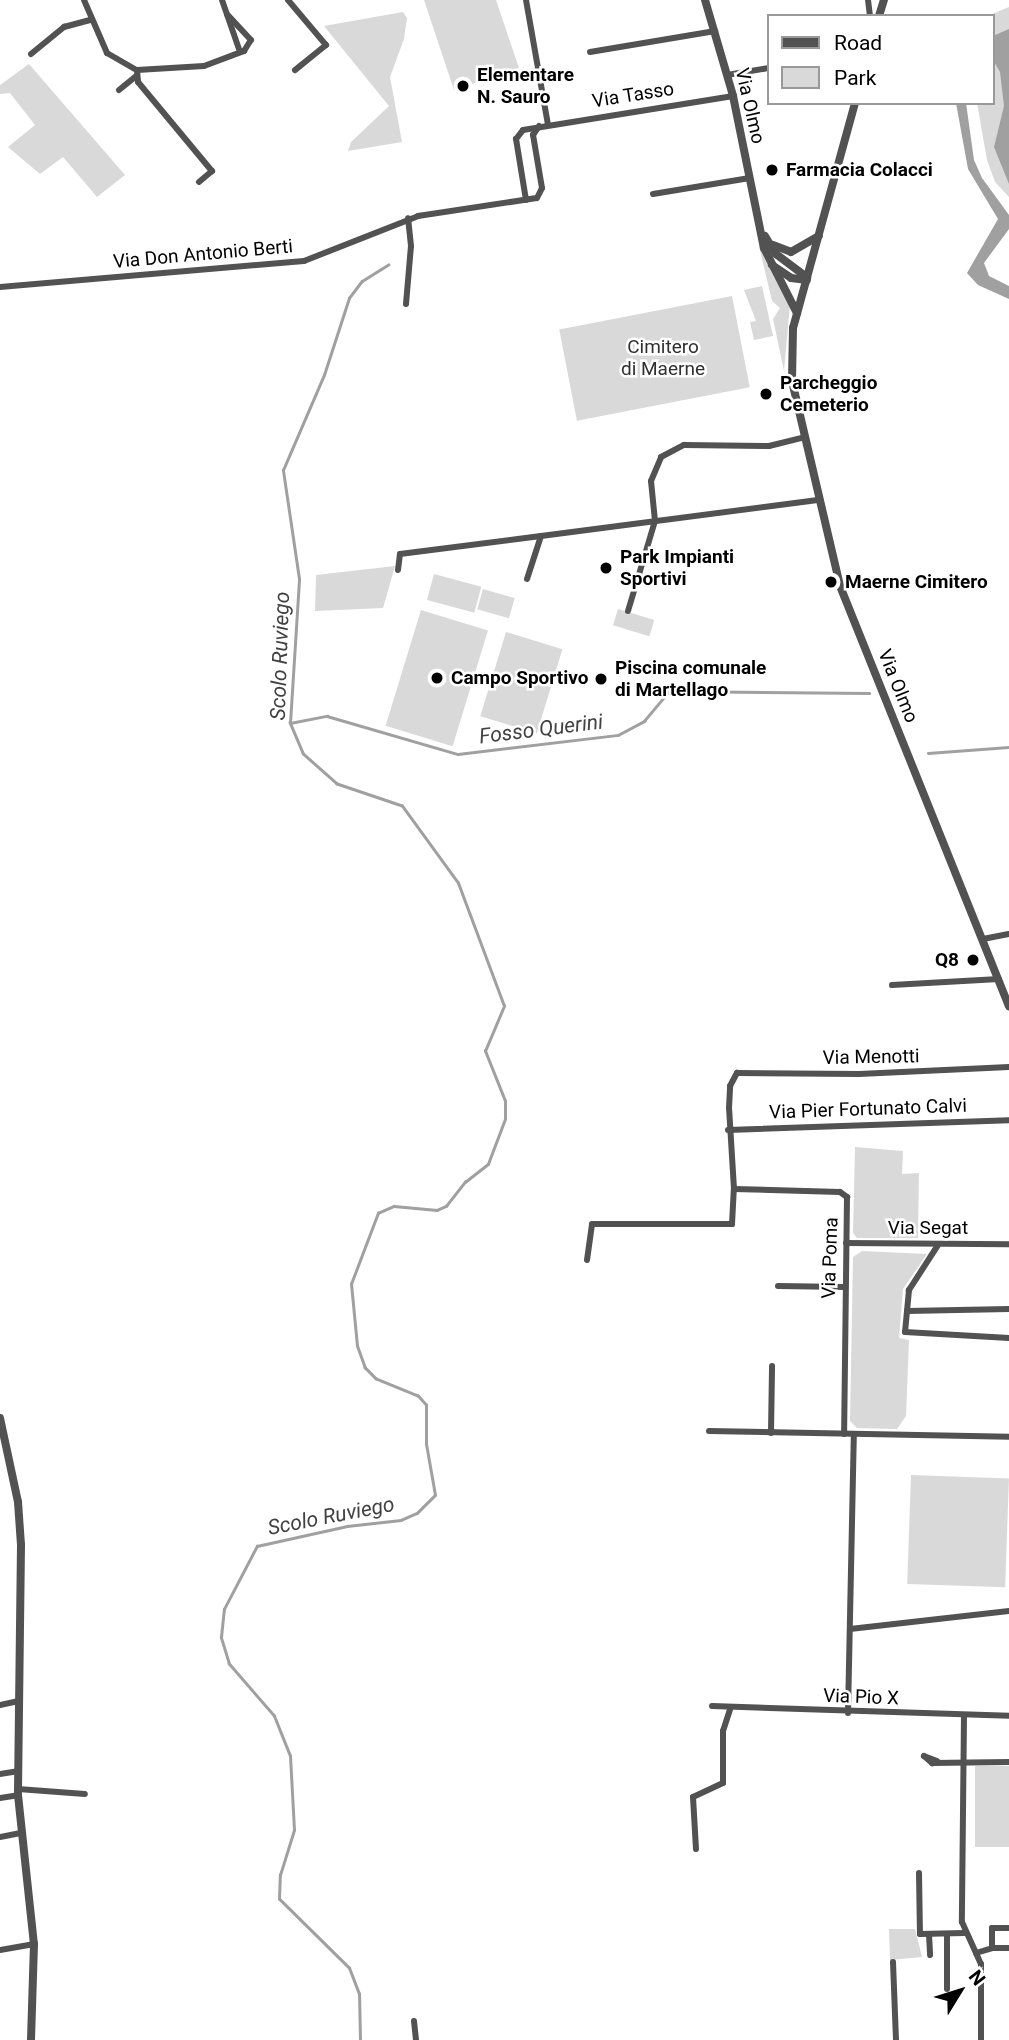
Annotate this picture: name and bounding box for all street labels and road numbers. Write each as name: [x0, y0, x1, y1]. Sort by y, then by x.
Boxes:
street label: Via Olmo: [730, 66, 770, 146]
street label: Via Tasso: [590, 77, 676, 113]
street label: Via Don Antonio Berti: [112, 235, 294, 273]
street label: Via Olmo: [873, 646, 923, 726]
street label: Via Menotti: [822, 1045, 920, 1069]
street label: Via Pier Fortunato Calvi: [769, 1094, 967, 1124]
street label: Via Poma: [817, 1217, 843, 1299]
street label: Via Segat: [888, 1217, 968, 1239]
street label: Via Pio X: [823, 1684, 899, 1710]

